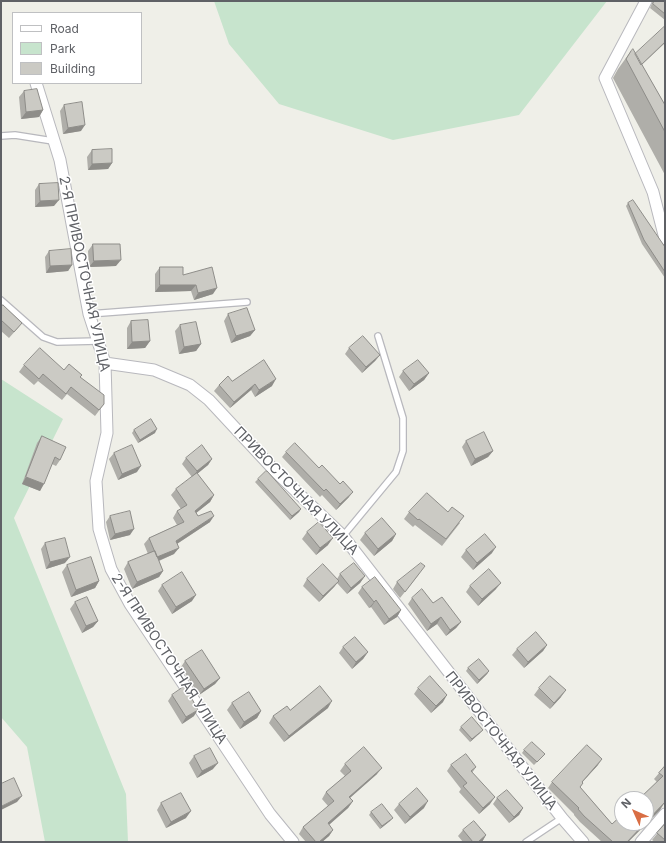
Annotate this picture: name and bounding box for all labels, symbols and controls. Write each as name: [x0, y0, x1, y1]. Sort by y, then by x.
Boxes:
legend: [12, 12, 142, 84]
text: Road: [50, 21, 79, 36]
text: Park: [50, 41, 76, 56]
text: Building: [50, 61, 95, 76]
street label: 2-Я ПРИВОСТОЧНАЯ УЛИЦА: [55, 175, 113, 373]
street label: ПРИВОСТОЧНАЯ УЛИЦА: [230, 423, 362, 559]
street label: 2-Я ПРИВОСТОЧНАЯ УЛИЦА: [108, 571, 230, 747]
street label: ПРИВОСТОЧНАЯ УЛИЦА: [442, 668, 560, 814]
north arrow: [614, 791, 654, 831]
text: N: [618, 795, 634, 811]

